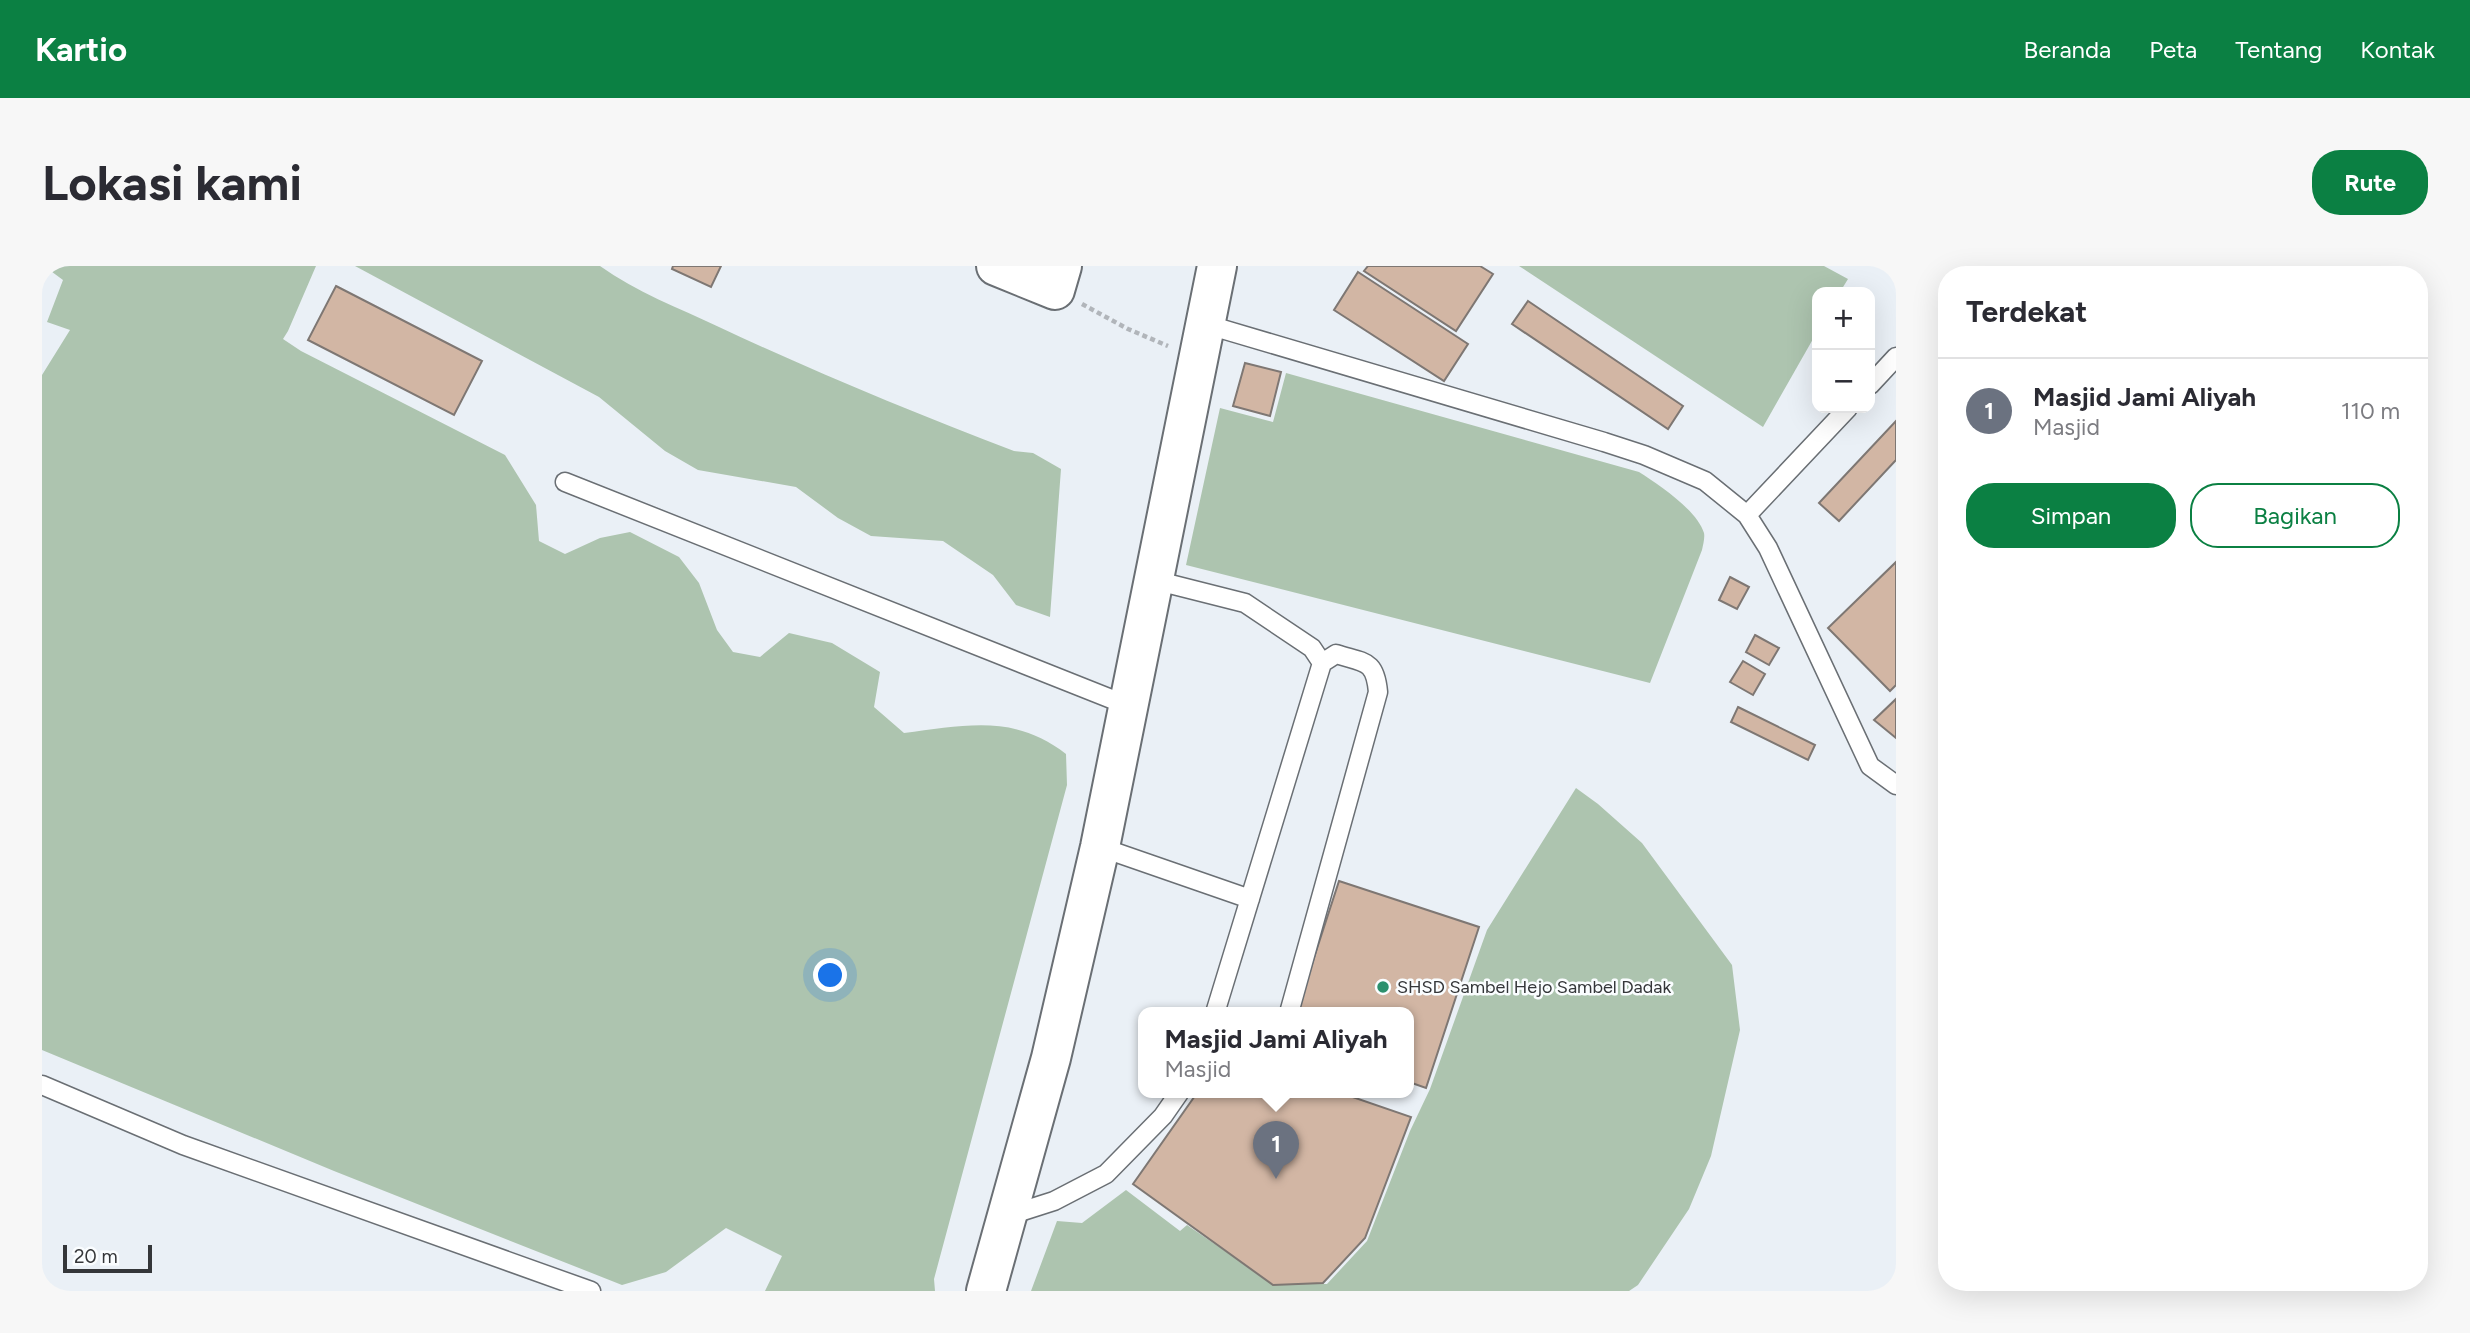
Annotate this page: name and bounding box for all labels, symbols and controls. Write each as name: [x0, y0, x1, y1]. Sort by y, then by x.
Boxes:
text: Kartio: [35, 30, 127, 69]
text: Beranda: [2024, 35, 2111, 64]
text: Peta: [2149, 35, 2197, 64]
text: Tentang: [2235, 35, 2322, 64]
text: Kontak: [2360, 35, 2435, 64]
button: Rute: [2312, 150, 2428, 215]
text: Lokasi kami: [42, 153, 302, 212]
map controls: [1812, 287, 1875, 413]
button: +: [1812, 287, 1875, 350]
text: Terdekat: [1966, 293, 2087, 330]
button: −: [1812, 350, 1875, 413]
text: Masjid Jami Aliyah: [2033, 381, 2256, 413]
text: 1: [1984, 397, 1994, 425]
text: 110 m: [2341, 397, 2400, 425]
text: Masjid: [2033, 413, 2100, 441]
button: Simpan: [1966, 483, 2176, 548]
button: Bagikan: [2190, 483, 2400, 548]
your location: [813, 958, 847, 992]
place label: SHSD Sambel Hejo Sambel Dadak: [1397, 976, 1671, 998]
marker: SHSD Sambel Hejo Sambel Dadak: [1375, 979, 1391, 995]
popup: [1138, 1007, 1414, 1098]
text: Masjid Jami Aliyah: [1164, 1023, 1388, 1055]
text: Masjid: [1164, 1055, 1231, 1083]
pin: 1: [1253, 1121, 1299, 1179]
scale bar: [63, 1242, 152, 1274]
text: 20 m: [74, 1245, 118, 1268]

